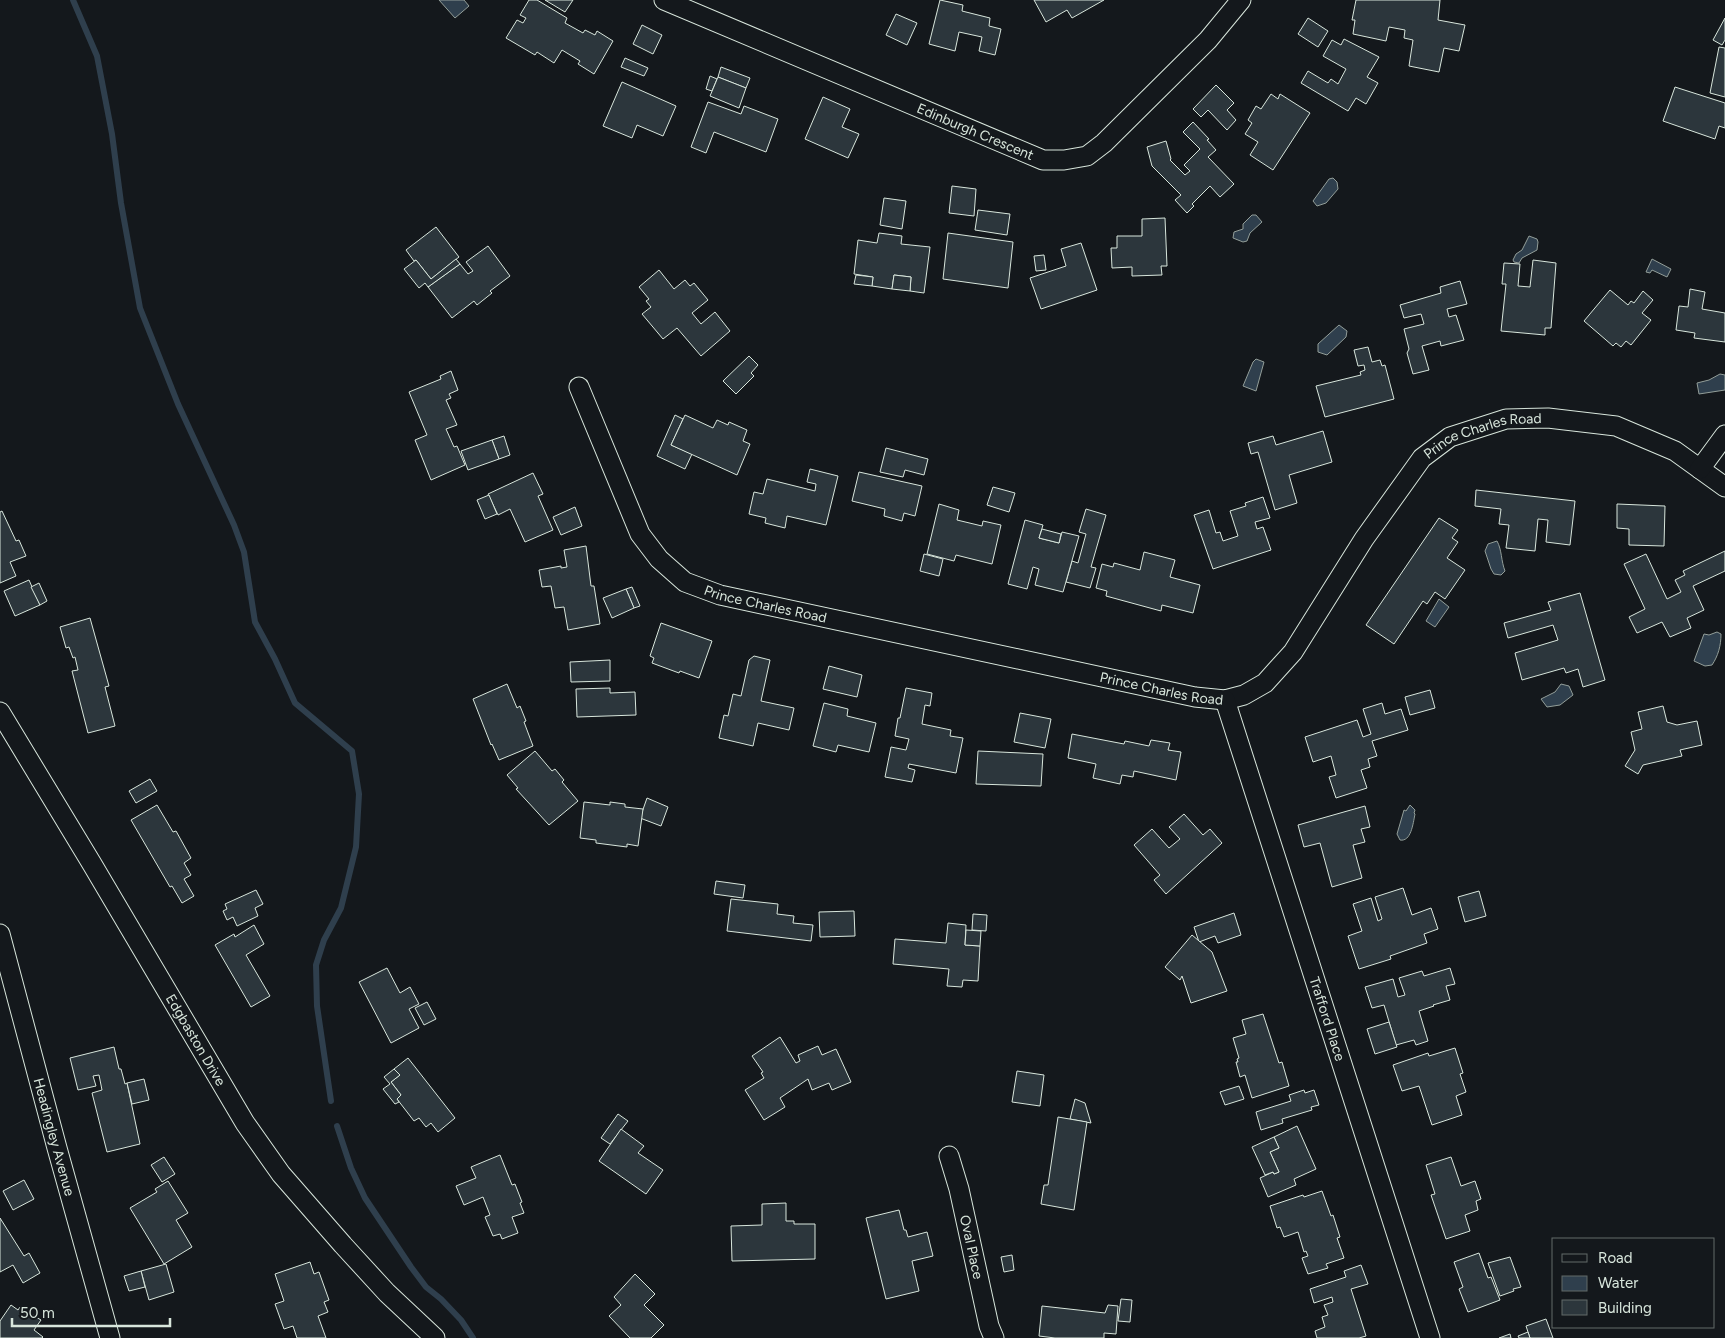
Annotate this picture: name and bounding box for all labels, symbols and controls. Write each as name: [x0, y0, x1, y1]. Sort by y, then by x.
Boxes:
street label: Edinburgh Crescent: [914, 99, 1036, 164]
street label: Prince Charles Road: [1420, 410, 1542, 462]
street label: Prince Charles Road: [702, 581, 828, 626]
street label: Prince Charles Road: [1098, 668, 1224, 708]
street label: Trafford Place: [1306, 975, 1349, 1063]
street label: Edgbaston Drive: [162, 991, 230, 1089]
street label: Headingley Avenue: [30, 1076, 79, 1198]
street label: Oval Place: [956, 1213, 987, 1281]
legend: [1552, 1238, 1715, 1328]
text: Road: [1598, 1249, 1633, 1267]
text: Water: [1598, 1274, 1638, 1292]
scale bar: [12, 1296, 170, 1328]
text: Building: [1598, 1299, 1652, 1317]
text: 50 m: [20, 1304, 55, 1322]

